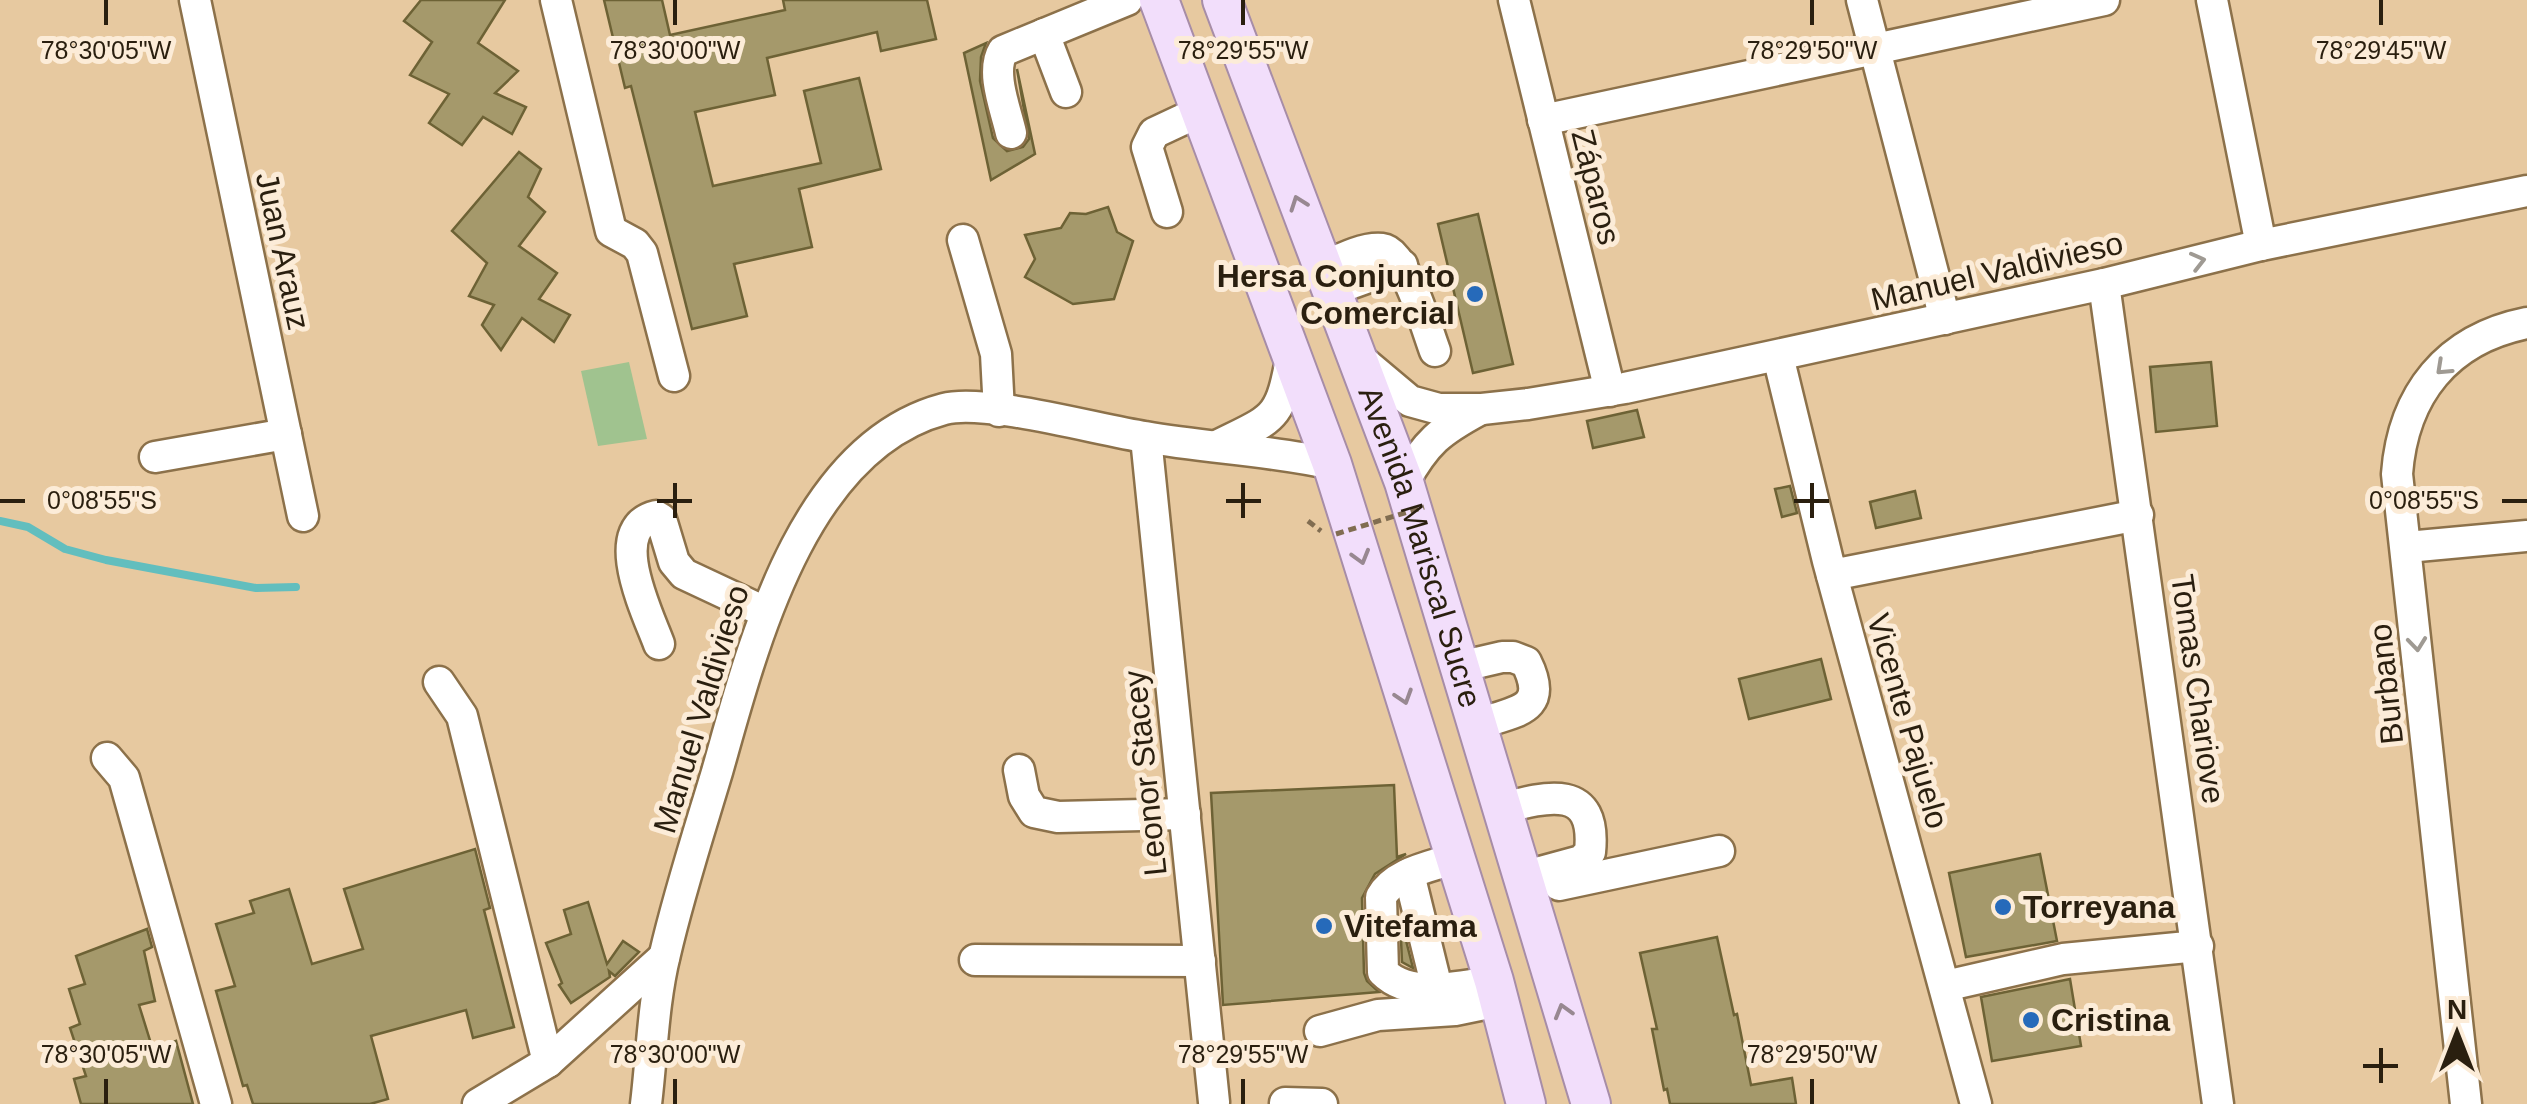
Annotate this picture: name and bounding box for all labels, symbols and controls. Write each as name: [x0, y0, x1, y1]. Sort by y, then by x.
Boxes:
text: 78°30'05"W: [41, 36, 172, 64]
text: 78°30'00"W: [610, 36, 741, 64]
text: 78°29'55"W: [1178, 36, 1309, 64]
text: 78°29'50"W: [1747, 36, 1878, 64]
text: 78°29'45"W: [2316, 36, 2447, 64]
street label: Záparos: [1564, 126, 1628, 248]
street label: Juan Arauz: [249, 169, 317, 333]
one-way arrow: [1289, 196, 1310, 213]
street label: Manuel Valdivieso: [1868, 225, 2126, 317]
one-way arrow: [2189, 251, 2206, 272]
place label: Hersa Conjunto Comercial: [1217, 258, 1455, 331]
marker: Hersa Conjunto Comercial: [1464, 283, 1486, 305]
one-way arrow: [2436, 356, 2455, 374]
street label: Avenida Mariscal Sucre: [1351, 381, 1489, 712]
text: 0°08'55"S: [47, 486, 157, 514]
text: 0°08'55"S: [2369, 486, 2479, 514]
one-way arrow: [1349, 548, 1370, 565]
street label: Tomas Chariove: [2164, 572, 2232, 806]
street label: Manuel Valdivieso: [646, 581, 756, 837]
street label: Vicente Pajuelo: [1860, 609, 1956, 833]
street label: Burbano: [2362, 622, 2410, 746]
one-way arrow: [2406, 636, 2427, 652]
street label: Leonor Stacey: [1116, 669, 1174, 877]
one-way arrow: [1393, 688, 1413, 705]
place label: Torreyana: [2023, 889, 2176, 925]
marker: Torreyana: [1992, 896, 2014, 918]
place label: Vitefama: [1344, 908, 1477, 944]
marker: Vitefama: [1313, 915, 1335, 937]
north arrow: [2407, 984, 2507, 1084]
text: N: [2447, 994, 2467, 1025]
place label: Cristina: [2051, 1002, 2170, 1038]
one-way arrow: [1554, 1003, 1575, 1020]
marker: Cristina: [2020, 1009, 2042, 1031]
text: 78°30'05"W: [41, 1040, 172, 1068]
text: 78°30'00"W: [610, 1040, 741, 1068]
text: 78°29'55"W: [1178, 1040, 1309, 1068]
text: 78°29'50"W: [1747, 1040, 1878, 1068]

